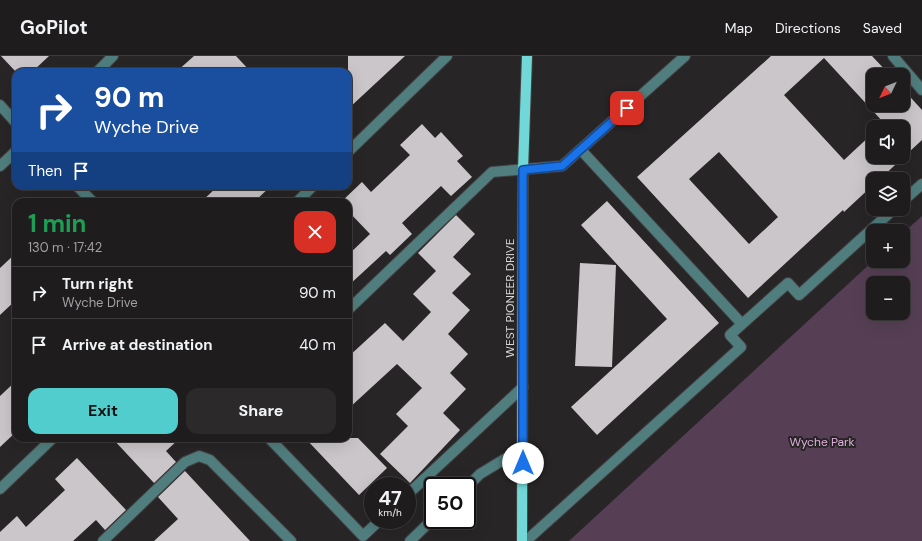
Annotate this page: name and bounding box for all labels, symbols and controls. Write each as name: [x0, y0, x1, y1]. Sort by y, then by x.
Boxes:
text: GoPilot: [20, 15, 88, 40]
text: Map: [725, 19, 753, 37]
text: Directions: [775, 19, 841, 37]
text: Saved: [863, 19, 902, 37]
north arrow: [866, 68, 910, 112]
map controls: [866, 68, 910, 320]
text: 90 m: [94, 79, 164, 116]
icon: right: [28, 84, 80, 136]
pin: [610, 91, 644, 125]
icon: arrive: [616, 97, 638, 119]
text: Wyche Drive: [94, 115, 199, 139]
button: sound: [866, 120, 910, 164]
icon: arrive: [70, 160, 92, 182]
text: Then: [28, 161, 62, 181]
button: layers: [866, 172, 910, 216]
text: 1 min: [28, 208, 86, 239]
button: close: [294, 211, 336, 253]
button: +: [866, 224, 910, 268]
street label: WEST PIONEER DRIVE: [502, 238, 518, 358]
text: 130 m · 17:42: [28, 239, 102, 256]
text: Turn right: [62, 274, 133, 294]
button: −: [866, 276, 910, 320]
icon: right: [28, 282, 50, 304]
text: 90 m: [299, 283, 336, 303]
text: Wyche Drive: [62, 294, 138, 311]
icon: arrive: [28, 334, 50, 356]
text: Arrive at destination: [62, 335, 213, 355]
text: 40 m: [299, 335, 336, 355]
button: Exit: [28, 388, 178, 434]
button: Share: [186, 388, 336, 434]
park label: Wyche Park: [789, 434, 855, 450]
position arrow: [502, 442, 544, 484]
speed limit sign: 50: [424, 477, 476, 529]
text: 47: [378, 485, 402, 511]
text: km/h: [378, 506, 402, 519]

